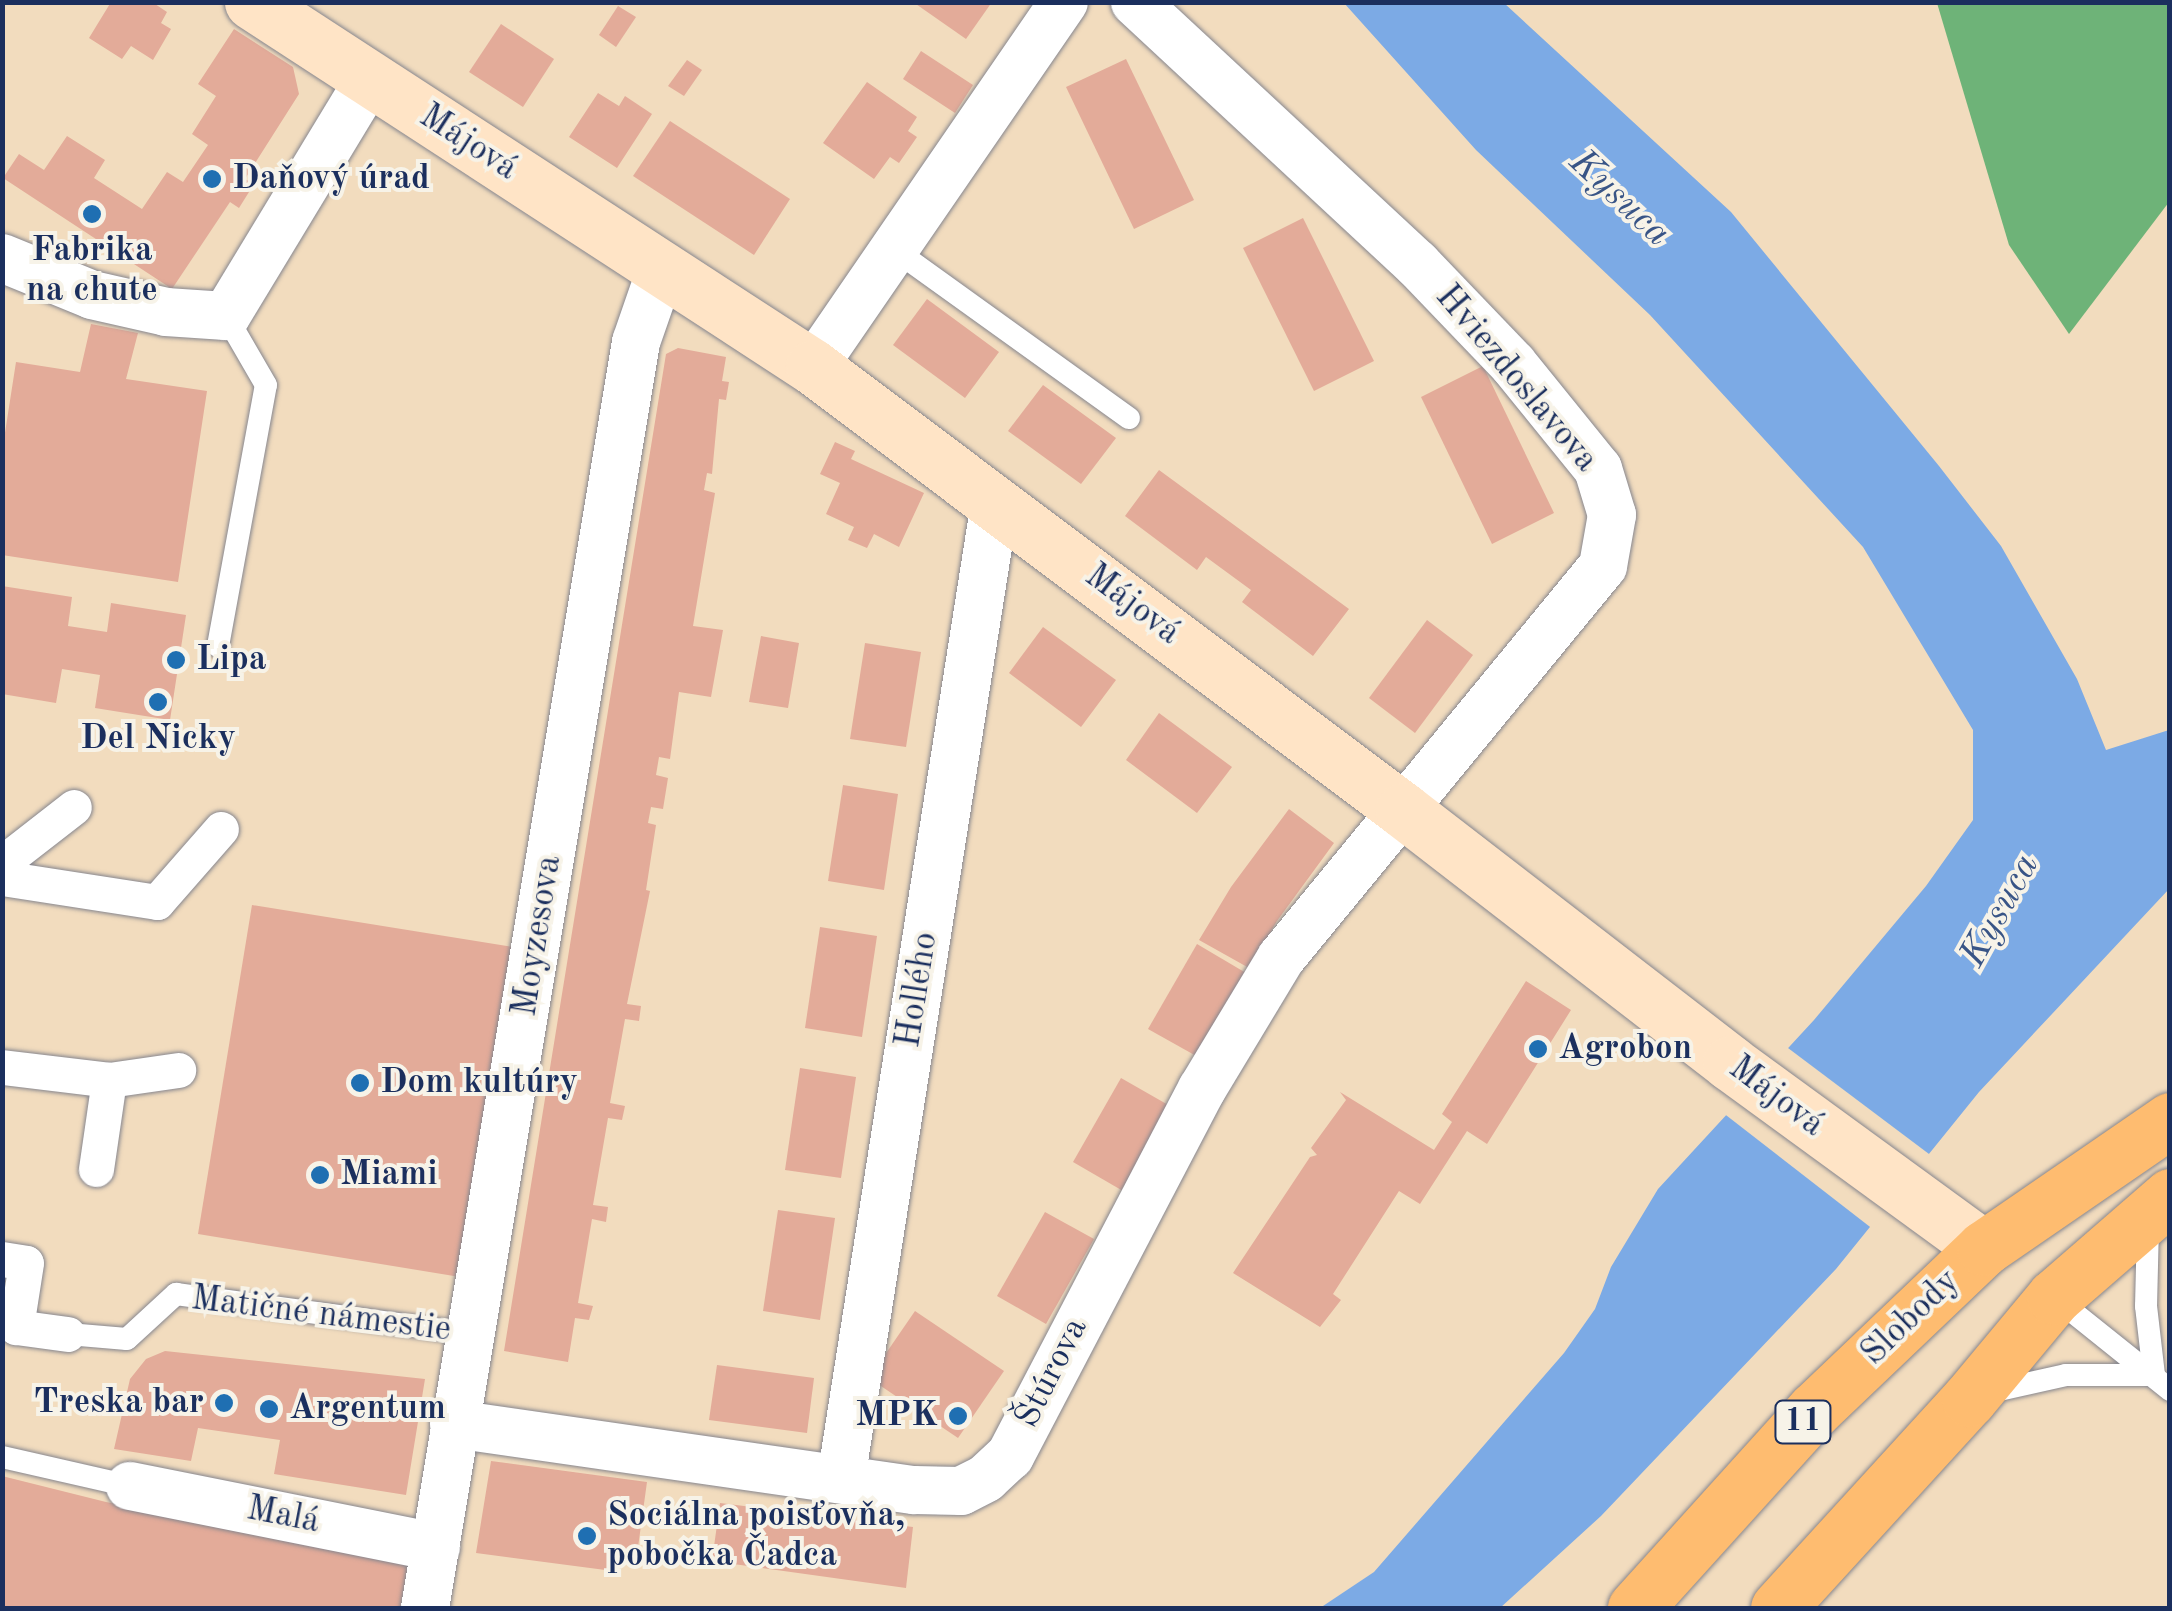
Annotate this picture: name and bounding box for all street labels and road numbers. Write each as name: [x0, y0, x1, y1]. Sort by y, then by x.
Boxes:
street label: Májová: [411, 96, 525, 190]
street label: Hviezdoslavova: [1426, 277, 1606, 481]
street label: Májová: [1076, 556, 1188, 654]
street label: Moyzesova: [505, 852, 571, 1020]
street label: Hollého: [888, 929, 948, 1051]
street label: Májová: [1720, 1048, 1832, 1146]
street label: Slobody: [1853, 1261, 1969, 1375]
street label: Matičné námestie: [189, 1278, 453, 1352]
street label: Štúrova: [1007, 1311, 1097, 1435]
road number: 11: [1773, 1395, 1833, 1449]
street label: Malá: [243, 1488, 323, 1544]

